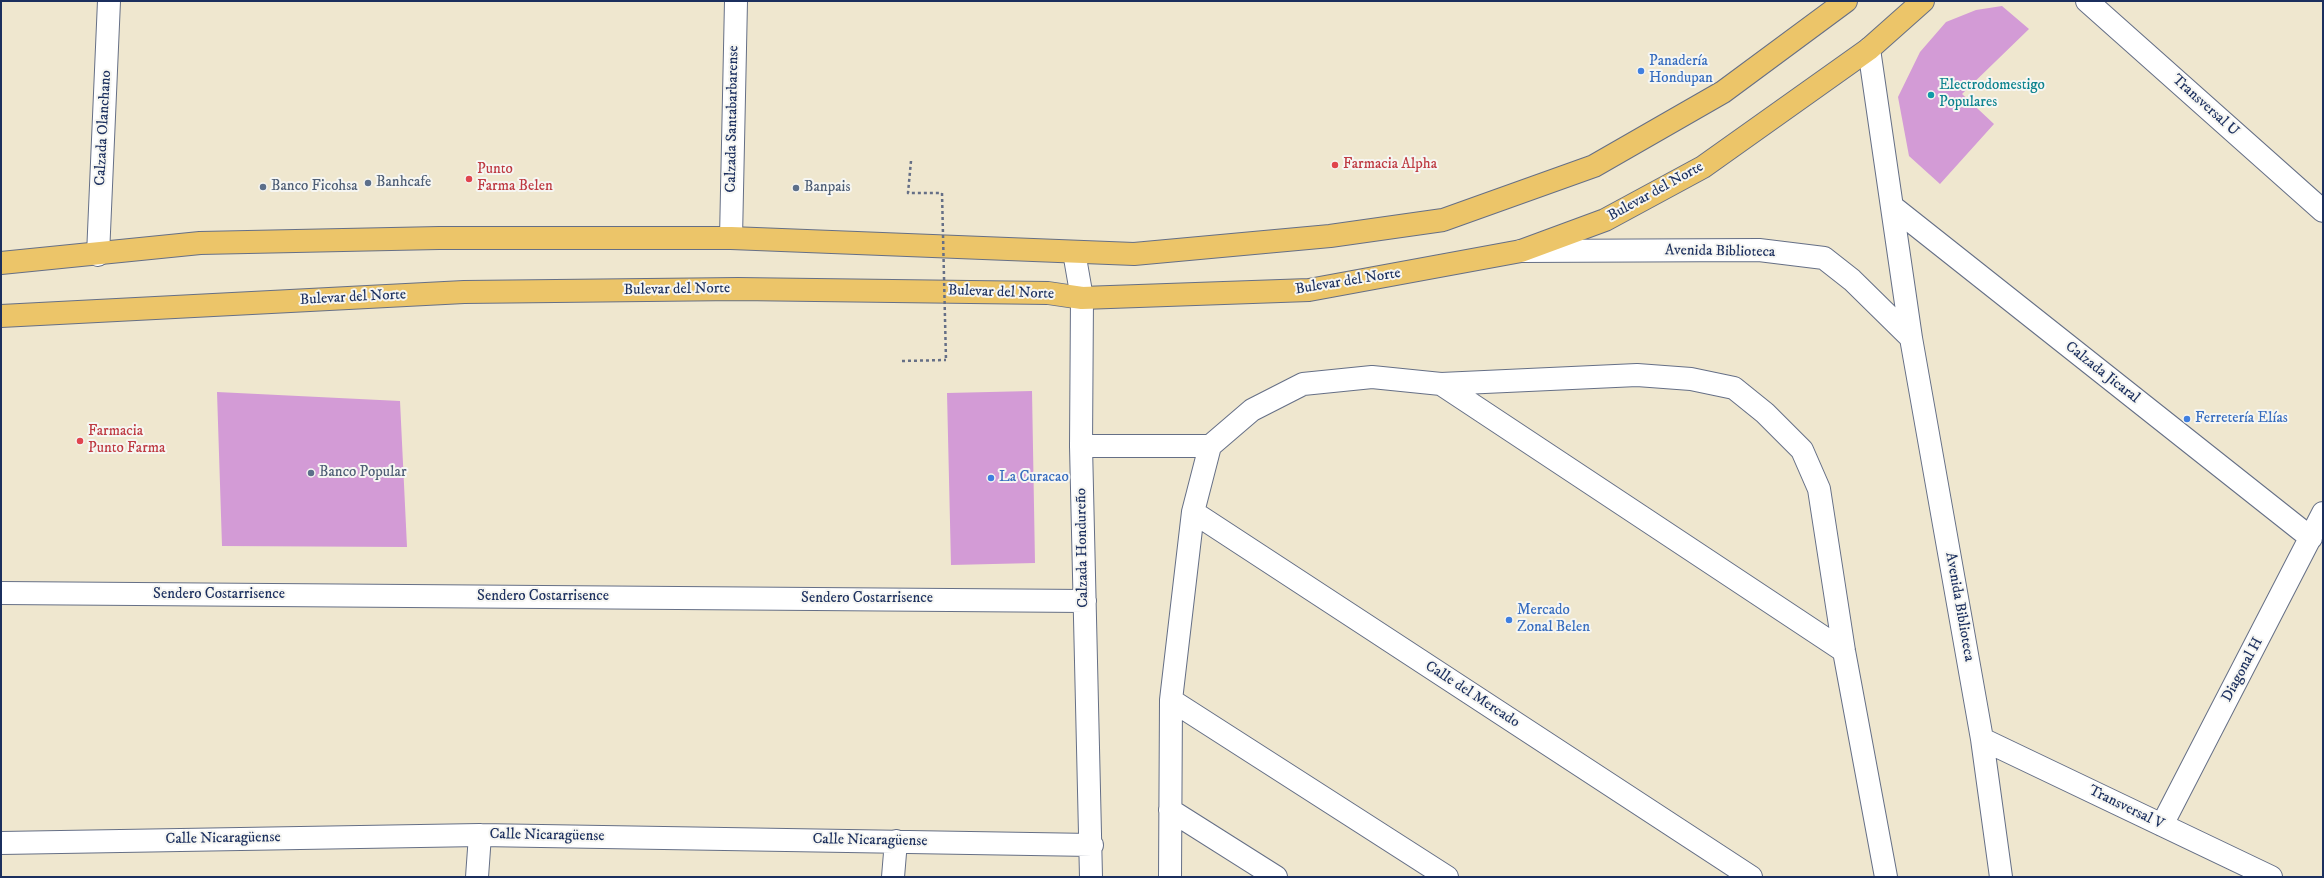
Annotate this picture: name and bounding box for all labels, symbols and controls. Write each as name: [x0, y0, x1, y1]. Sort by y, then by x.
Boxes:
street label: Calzada Santabarbarense: [723, 45, 743, 193]
place label: Panadería Hondupan: [1649, 53, 1713, 88]
marker: Panadería Hondupan: [1636, 66, 1646, 76]
street label: Calzada Olanchano: [92, 70, 116, 186]
street label: Transversal U: [2168, 71, 2242, 141]
place label: Electrodomestigo Populares: [1939, 77, 2045, 112]
marker: Electrodomestigo Populares: [1926, 90, 1936, 100]
place label: Farmacia Alpha: [1343, 156, 1437, 174]
street label: Bulevar del Norte: [1605, 158, 1707, 226]
marker: Farmacia Alpha: [1330, 160, 1340, 170]
place label: Punto Farma Belen: [477, 161, 553, 196]
place label: Banhcafe: [376, 174, 431, 192]
marker: Punto Farma Belen: [464, 174, 474, 184]
place label: Banco Ficohsa: [271, 178, 358, 196]
marker: Banhcafe: [363, 178, 373, 188]
place label: Banpais: [804, 179, 850, 197]
marker: Banco Ficohsa: [258, 182, 268, 192]
marker: Banpais: [791, 183, 801, 193]
street label: Avenida Biblioteca: [1665, 242, 1775, 262]
street label: Bulevar del Norte: [1294, 265, 1402, 299]
street label: Bulevar del Norte: [624, 280, 730, 300]
street label: Bulevar del Norte: [948, 282, 1054, 304]
street label: Bulevar del Norte: [299, 286, 407, 310]
street label: Calzada Jicaral: [2061, 338, 2143, 408]
place label: Ferretería Elías: [2195, 410, 2288, 428]
marker: Ferretería Elías: [2182, 414, 2192, 424]
place label: Farmacia Punto Farma: [88, 423, 165, 458]
marker: Farmacia Punto Farma: [75, 436, 85, 446]
place label: Banco Popular: [319, 464, 407, 482]
marker: Banco Popular: [306, 468, 316, 478]
place label: La Curacao: [999, 469, 1069, 487]
marker: La Curacao: [986, 473, 996, 483]
street label: Calzada Hondureño: [1073, 488, 1093, 608]
street label: Avenida Biblioteca: [1941, 551, 1977, 663]
street label: Sendero Costarrisence: [153, 586, 285, 604]
street label: Sendero Costarrisence: [477, 588, 609, 606]
street label: Sendero Costarrisence: [801, 590, 933, 608]
place label: Mercado Zonal Belen: [1517, 602, 1590, 637]
marker: Mercado Zonal Belen: [1504, 615, 1514, 625]
street label: Diagonal H: [2218, 635, 2268, 705]
street label: Calle del Mercado: [1421, 658, 1523, 732]
street label: Transversal V: [2085, 782, 2167, 834]
street label: Calle Nicaragüense: [489, 826, 605, 846]
street label: Calle Nicaragüense: [165, 829, 281, 849]
street label: Calle Nicaragüense: [812, 831, 928, 851]

